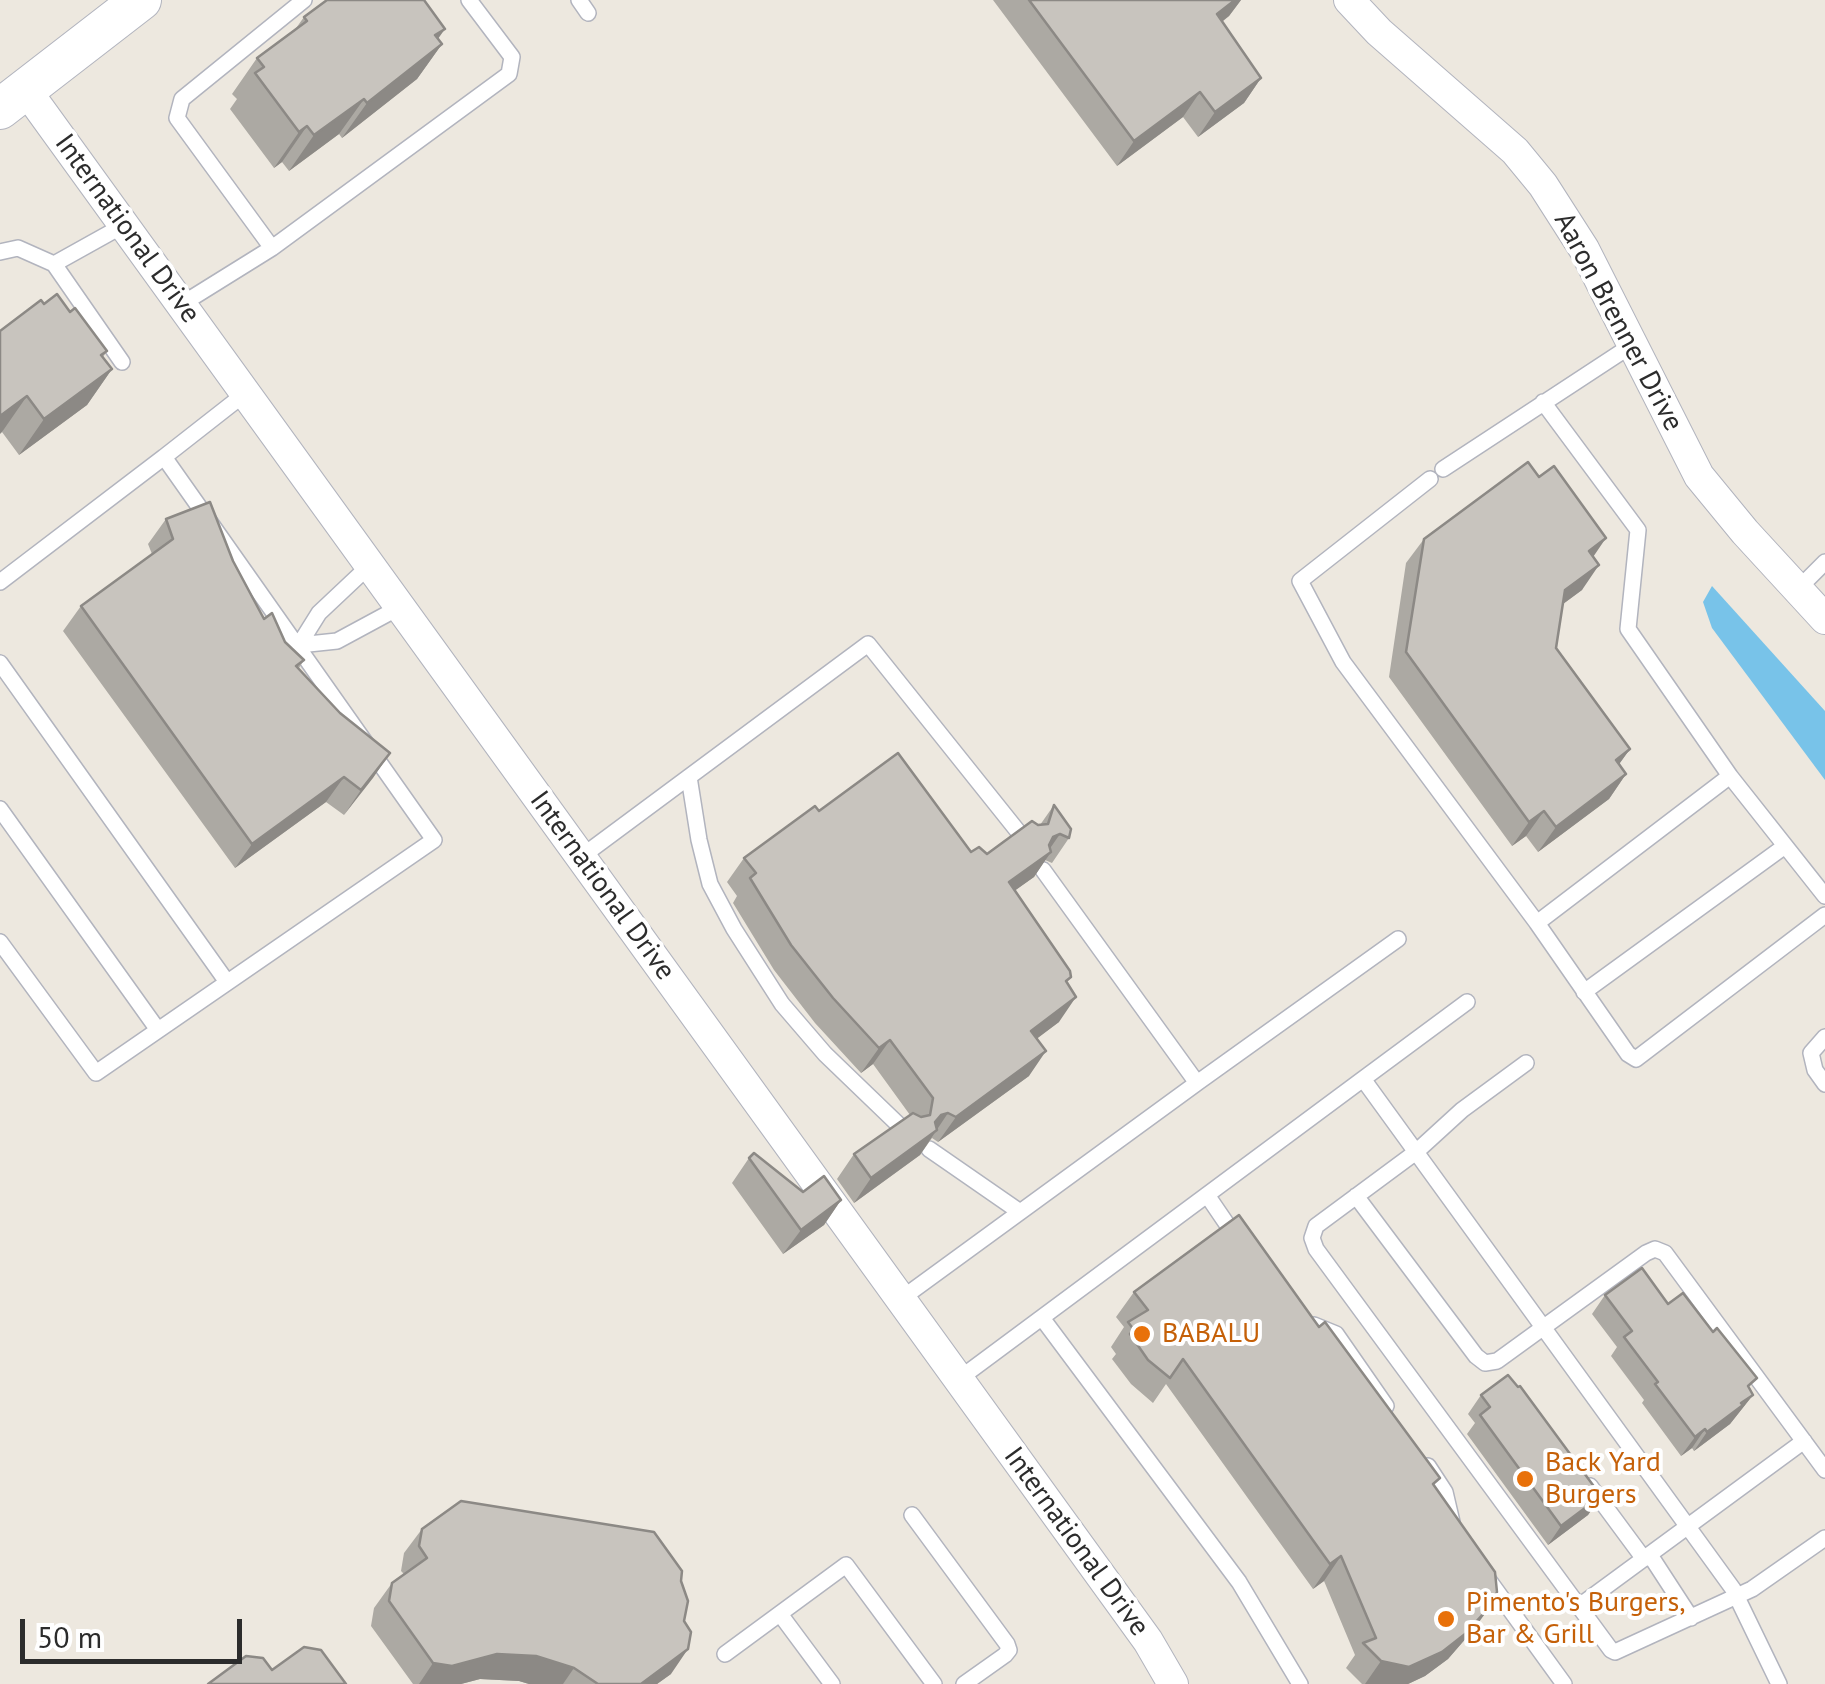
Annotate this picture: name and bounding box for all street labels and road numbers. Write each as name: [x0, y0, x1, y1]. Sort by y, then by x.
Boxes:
street label: International Drive: [47, 128, 207, 330]
street label: Aaron Brenner Drive: [1546, 207, 1690, 437]
street label: International Drive: [522, 785, 682, 987]
street label: International Drive: [996, 1441, 1156, 1643]

